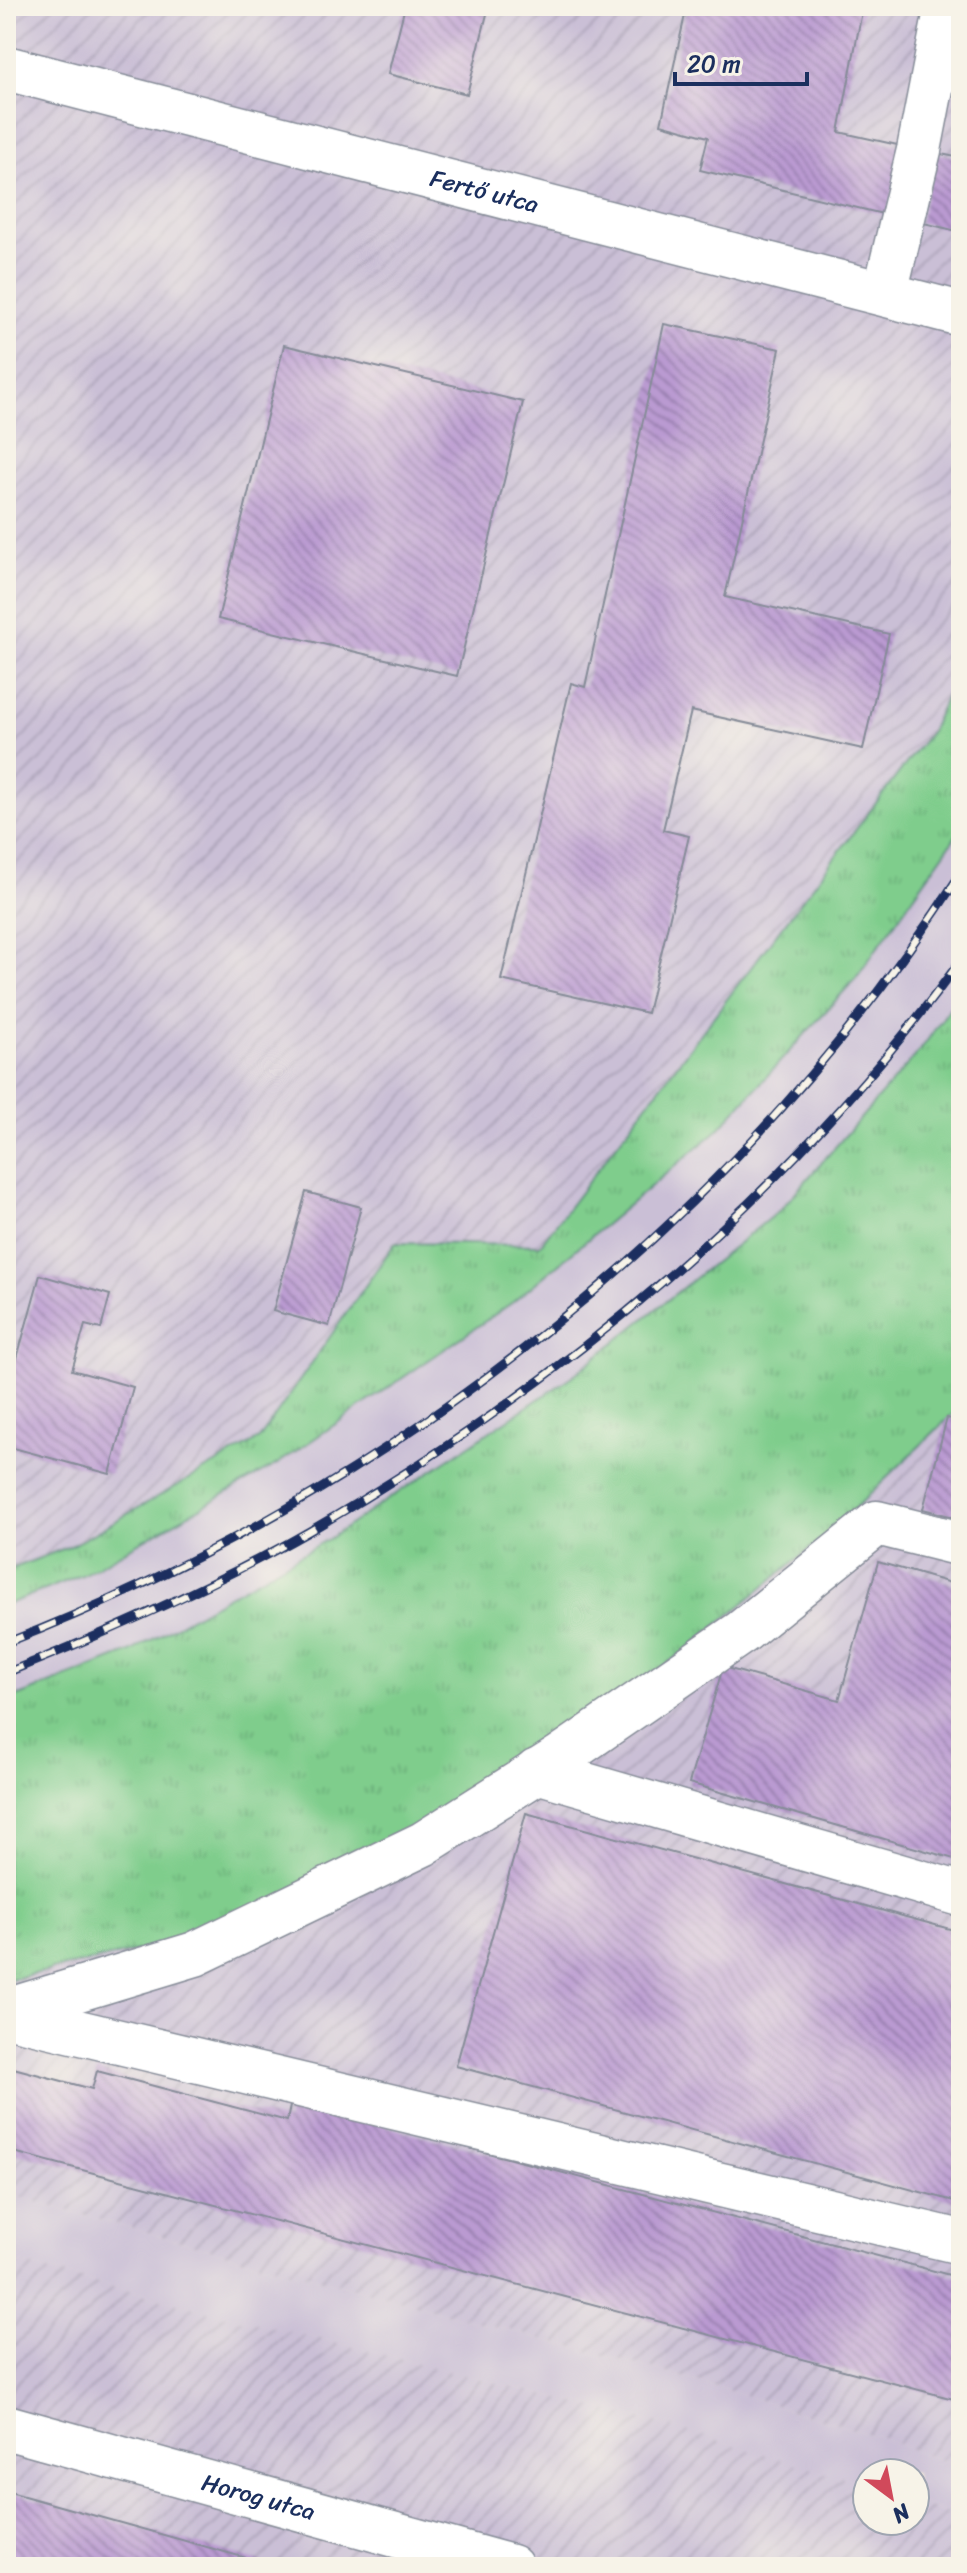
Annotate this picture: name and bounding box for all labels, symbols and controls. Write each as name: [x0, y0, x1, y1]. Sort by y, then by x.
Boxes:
scale bar: [675, 36, 807, 86]
text: 20 m: [687, 43, 741, 85]
street label: Fertő utca: [425, 157, 543, 225]
north arrow: [851, 2457, 931, 2537]
street label: Horog utca: [197, 2461, 320, 2533]
text: N: [884, 2492, 919, 2535]

